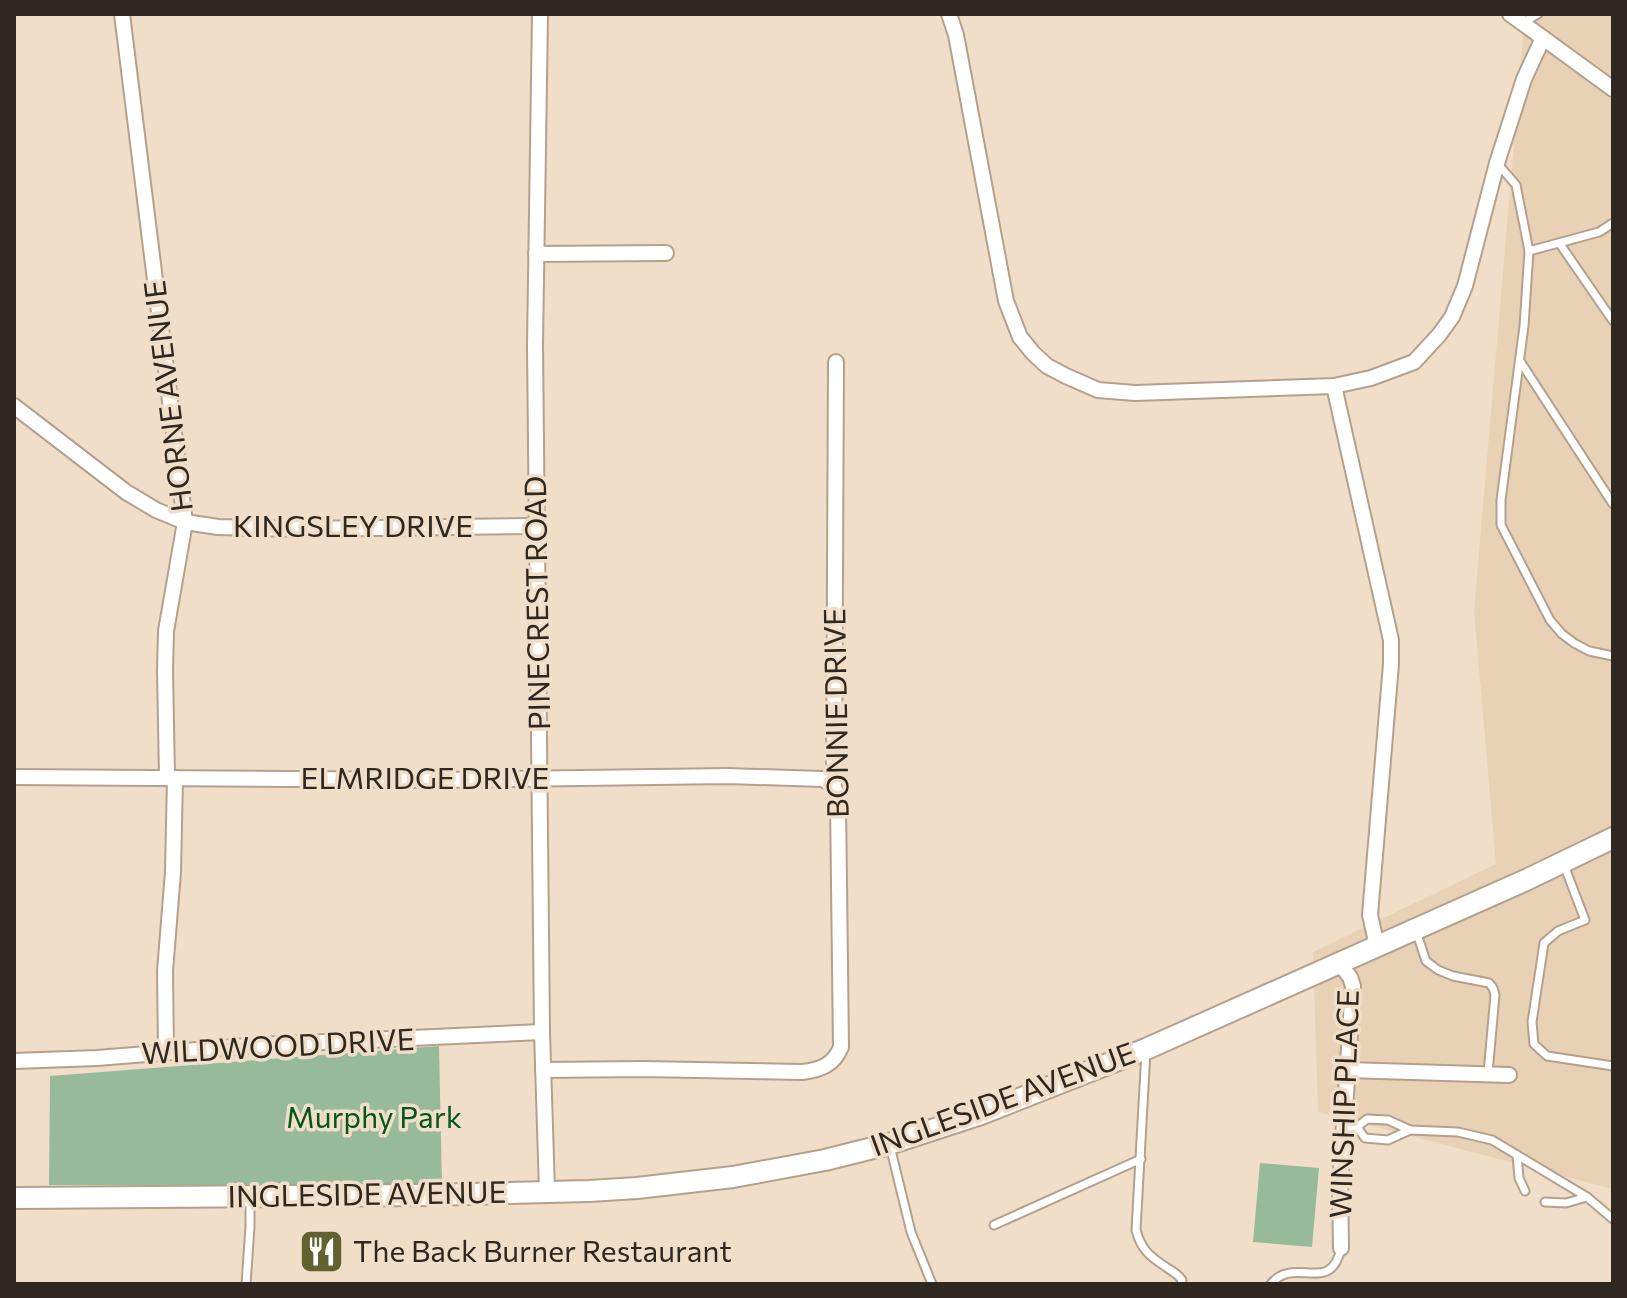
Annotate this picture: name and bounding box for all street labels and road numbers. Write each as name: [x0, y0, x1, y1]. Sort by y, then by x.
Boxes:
street label: HORNE AVENUE: [134, 279, 199, 514]
street label: PINECREST ROAD: [515, 476, 556, 731]
street label: KINGSLEY DRIVE: [233, 506, 473, 543]
street label: BONNIE DRIVE: [814, 608, 855, 818]
street label: ELMRIDGE DRIVE: [301, 758, 549, 795]
street label: WINSHIP PLACE: [1320, 989, 1365, 1219]
street label: WILDWOOD DRIVE: [140, 1019, 415, 1070]
street label: INGLESIDE AVENUE: [865, 1033, 1140, 1163]
street label: INGLESIDE AVENUE: [227, 1172, 507, 1213]

